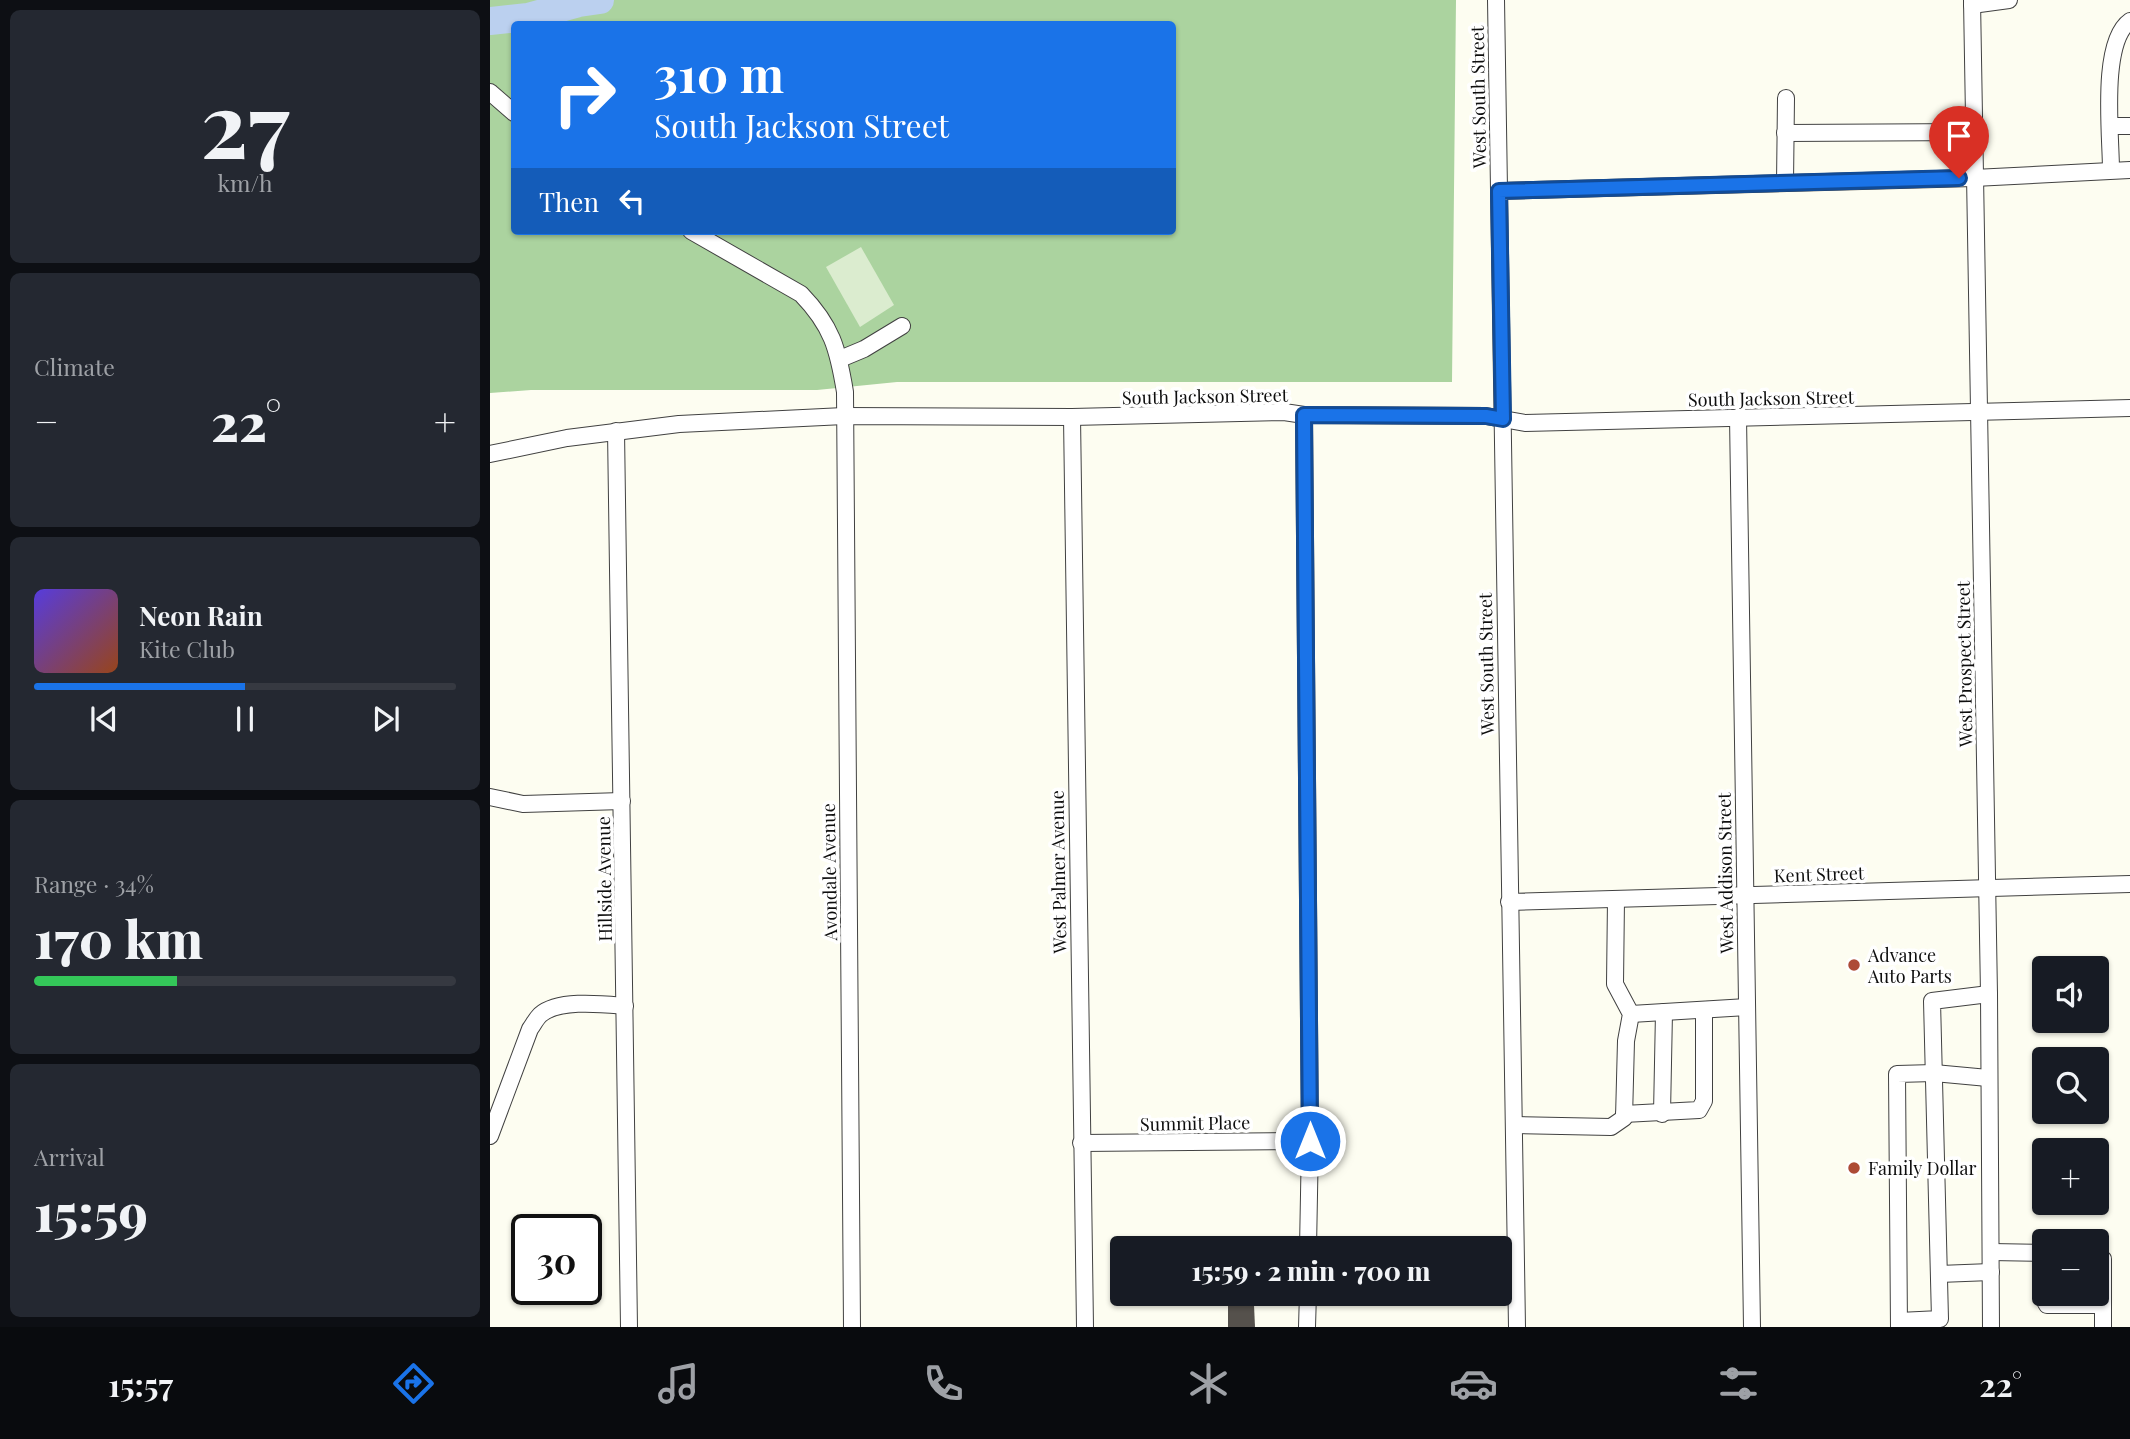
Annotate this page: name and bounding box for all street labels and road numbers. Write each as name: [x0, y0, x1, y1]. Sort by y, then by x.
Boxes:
street label: West South Street: [1465, 25, 1491, 169]
street label: South Jackson Street: [1122, 383, 1289, 409]
street label: South Jackson Street: [1688, 385, 1855, 411]
street label: West Prospect Street: [1951, 580, 1977, 748]
street label: West South Street: [1473, 592, 1499, 736]
street label: West Palmer Avenue: [1045, 790, 1071, 955]
street label: West Addison Street: [1712, 792, 1738, 955]
street label: Avondale Avenue: [816, 803, 842, 942]
street label: Hillside Avenue: [591, 816, 617, 942]
street label: Kent Street: [1773, 860, 1865, 888]
street label: Summit Place: [1140, 1110, 1250, 1136]

